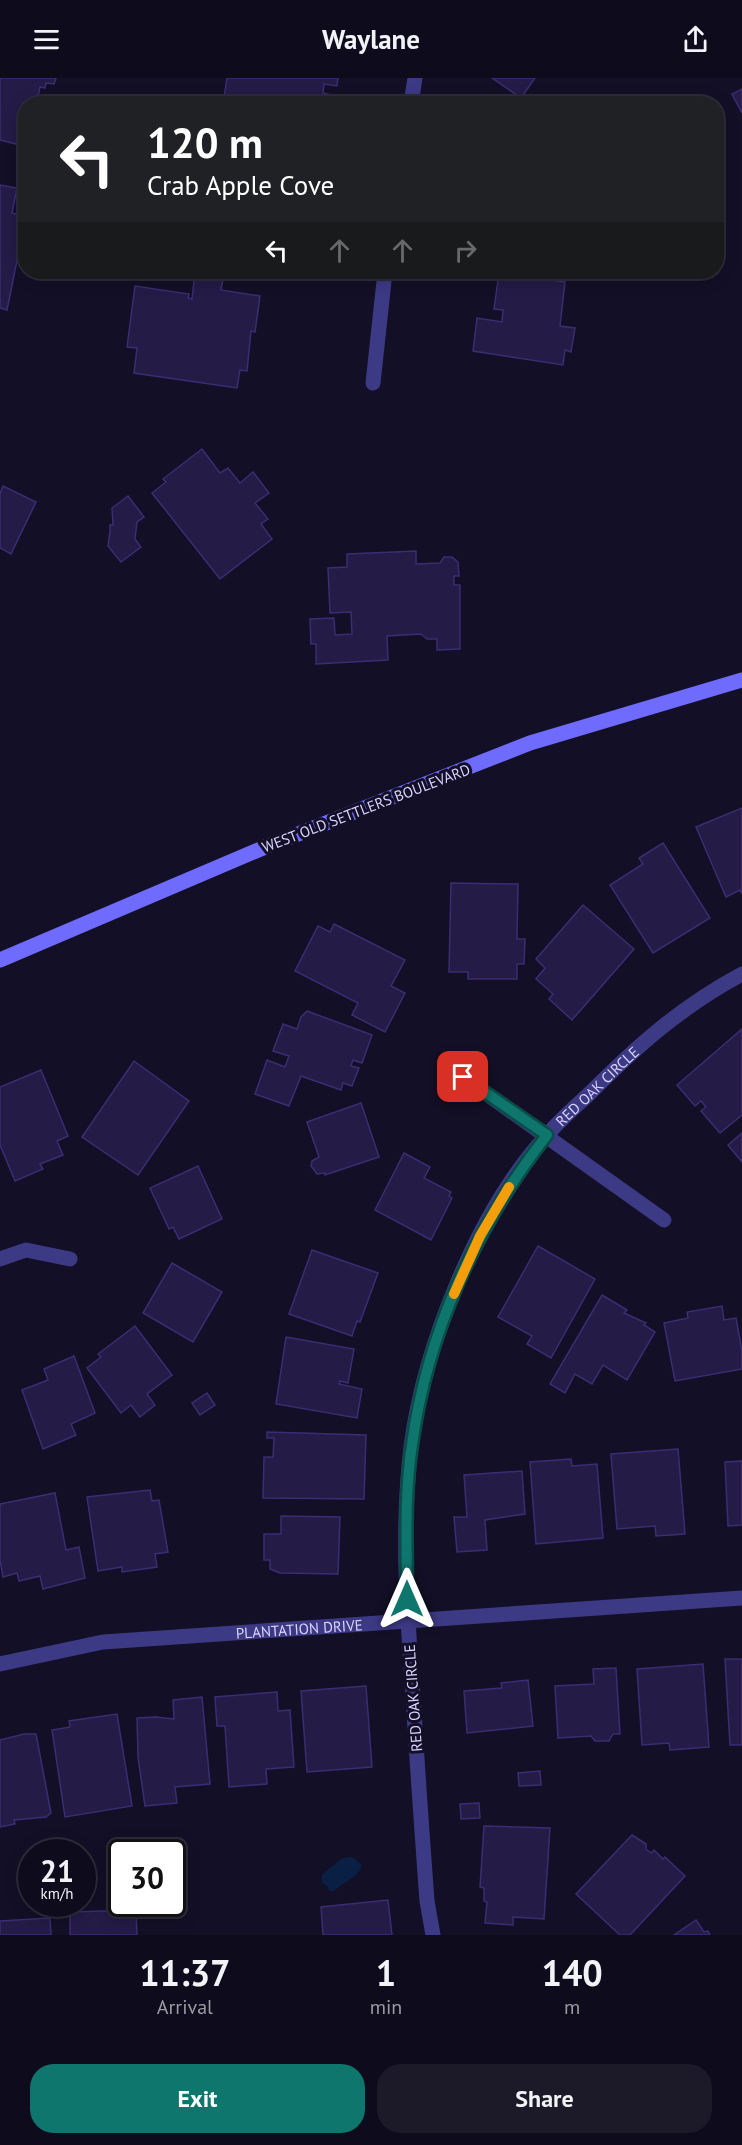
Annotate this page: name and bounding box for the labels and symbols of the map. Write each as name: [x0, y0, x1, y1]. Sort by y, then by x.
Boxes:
street label: WEST OLD SETTLERS BOULEVARD: [259, 759, 473, 857]
street label: RED OAK CIRCLE: [551, 1042, 643, 1130]
pin: [437, 1051, 488, 1102]
position arrow: [375, 1567, 439, 1631]
street label: PLANTATION DRIVE: [235, 1615, 363, 1642]
street label: RED OAK CIRCLE: [400, 1644, 426, 1752]
speed limit sign: 30: [108, 1839, 186, 1917]

